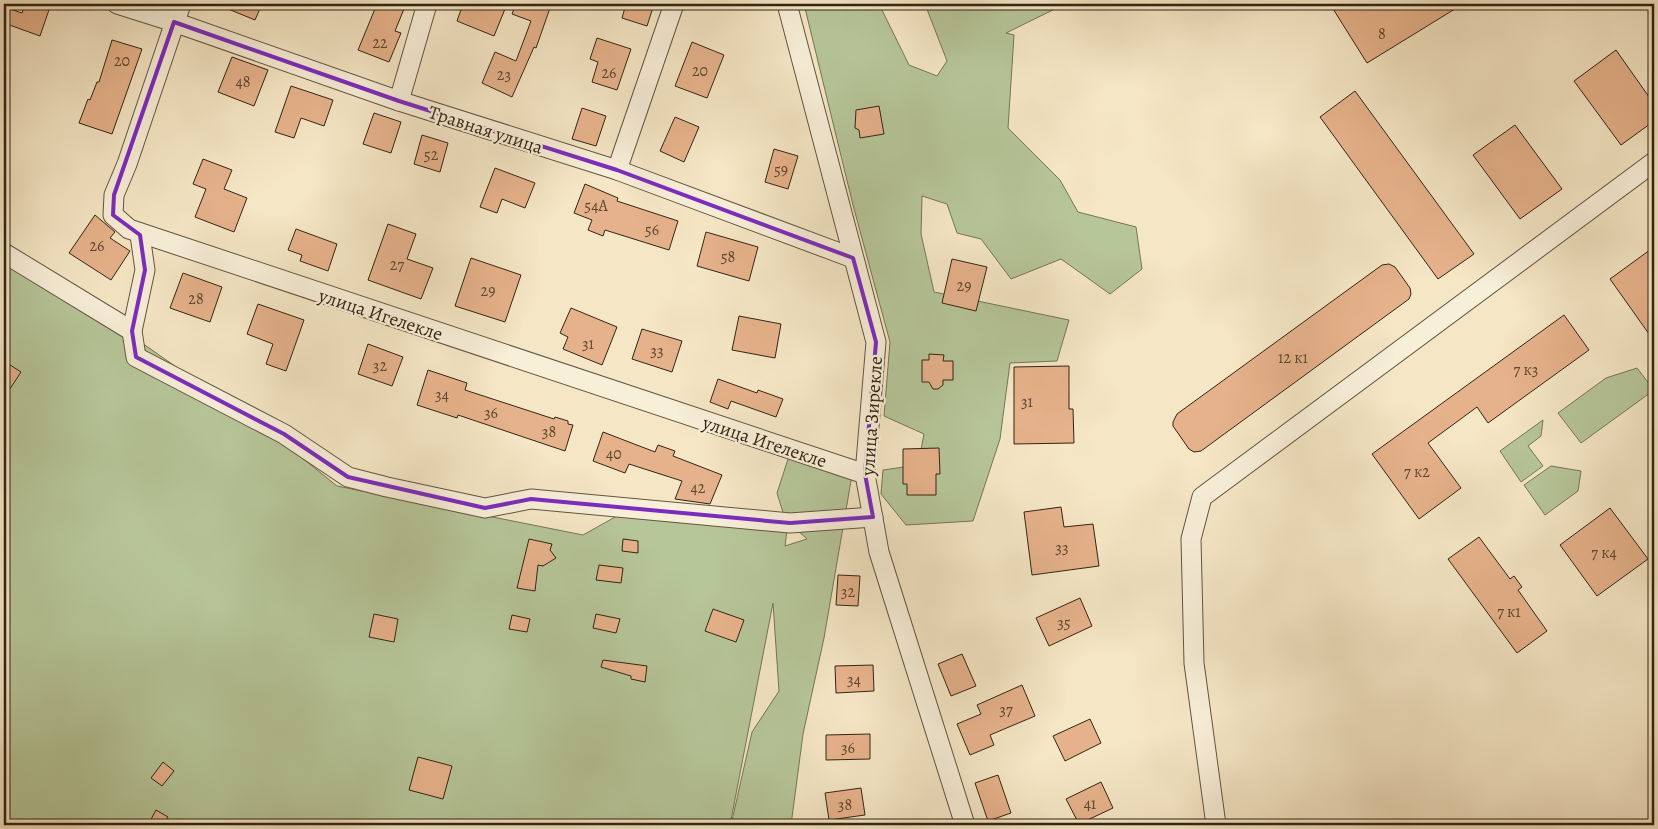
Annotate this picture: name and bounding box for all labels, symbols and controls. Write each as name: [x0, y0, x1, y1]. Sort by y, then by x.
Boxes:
house number: 8: [1378, 23, 1386, 45]
house number: 22: [372, 32, 388, 54]
house number: 20: [114, 50, 130, 72]
house number: 20: [692, 60, 708, 82]
house number: 26: [602, 62, 617, 84]
house number: 23: [497, 64, 511, 86]
house number: 48: [235, 71, 251, 93]
street label: Травная улица: [425, 99, 546, 161]
house number: 52: [424, 144, 439, 166]
house number: 59: [774, 159, 788, 181]
house number: 54А: [584, 195, 608, 217]
house number: 56: [645, 219, 659, 241]
house number: 26: [90, 235, 105, 257]
house number: 58: [721, 246, 735, 268]
house number: 27: [390, 254, 404, 276]
house number: 29: [957, 275, 971, 297]
house number: 29: [481, 280, 495, 302]
street label: улица Игелекле: [314, 282, 446, 347]
house number: 28: [188, 288, 204, 310]
house number: 31: [582, 333, 595, 355]
house number: 33: [650, 340, 664, 362]
house number: 12 к1: [1278, 347, 1309, 369]
house number: 32: [373, 355, 388, 377]
street label: улица Зирекле: [855, 355, 889, 478]
house number: 7 к3: [1514, 359, 1538, 381]
house number: 34: [435, 384, 449, 406]
house number: 31: [1021, 391, 1034, 413]
house number: 36: [484, 402, 498, 424]
street label: улица Игелекле: [698, 409, 830, 474]
house number: 38: [542, 421, 556, 443]
house number: 40: [606, 443, 622, 465]
house number: 7 к2: [1404, 461, 1430, 483]
house number: 42: [691, 477, 706, 499]
house number: 33: [1055, 537, 1069, 559]
house number: 7 к4: [1591, 542, 1617, 564]
house number: 32: [841, 581, 856, 603]
house number: 7 к1: [1497, 601, 1521, 623]
house number: 35: [1057, 612, 1071, 634]
house number: 34: [847, 669, 861, 691]
house number: 37: [999, 699, 1013, 721]
house number: 36: [841, 737, 855, 759]
house number: 41: [1084, 793, 1097, 815]
house number: 38: [838, 794, 852, 816]

